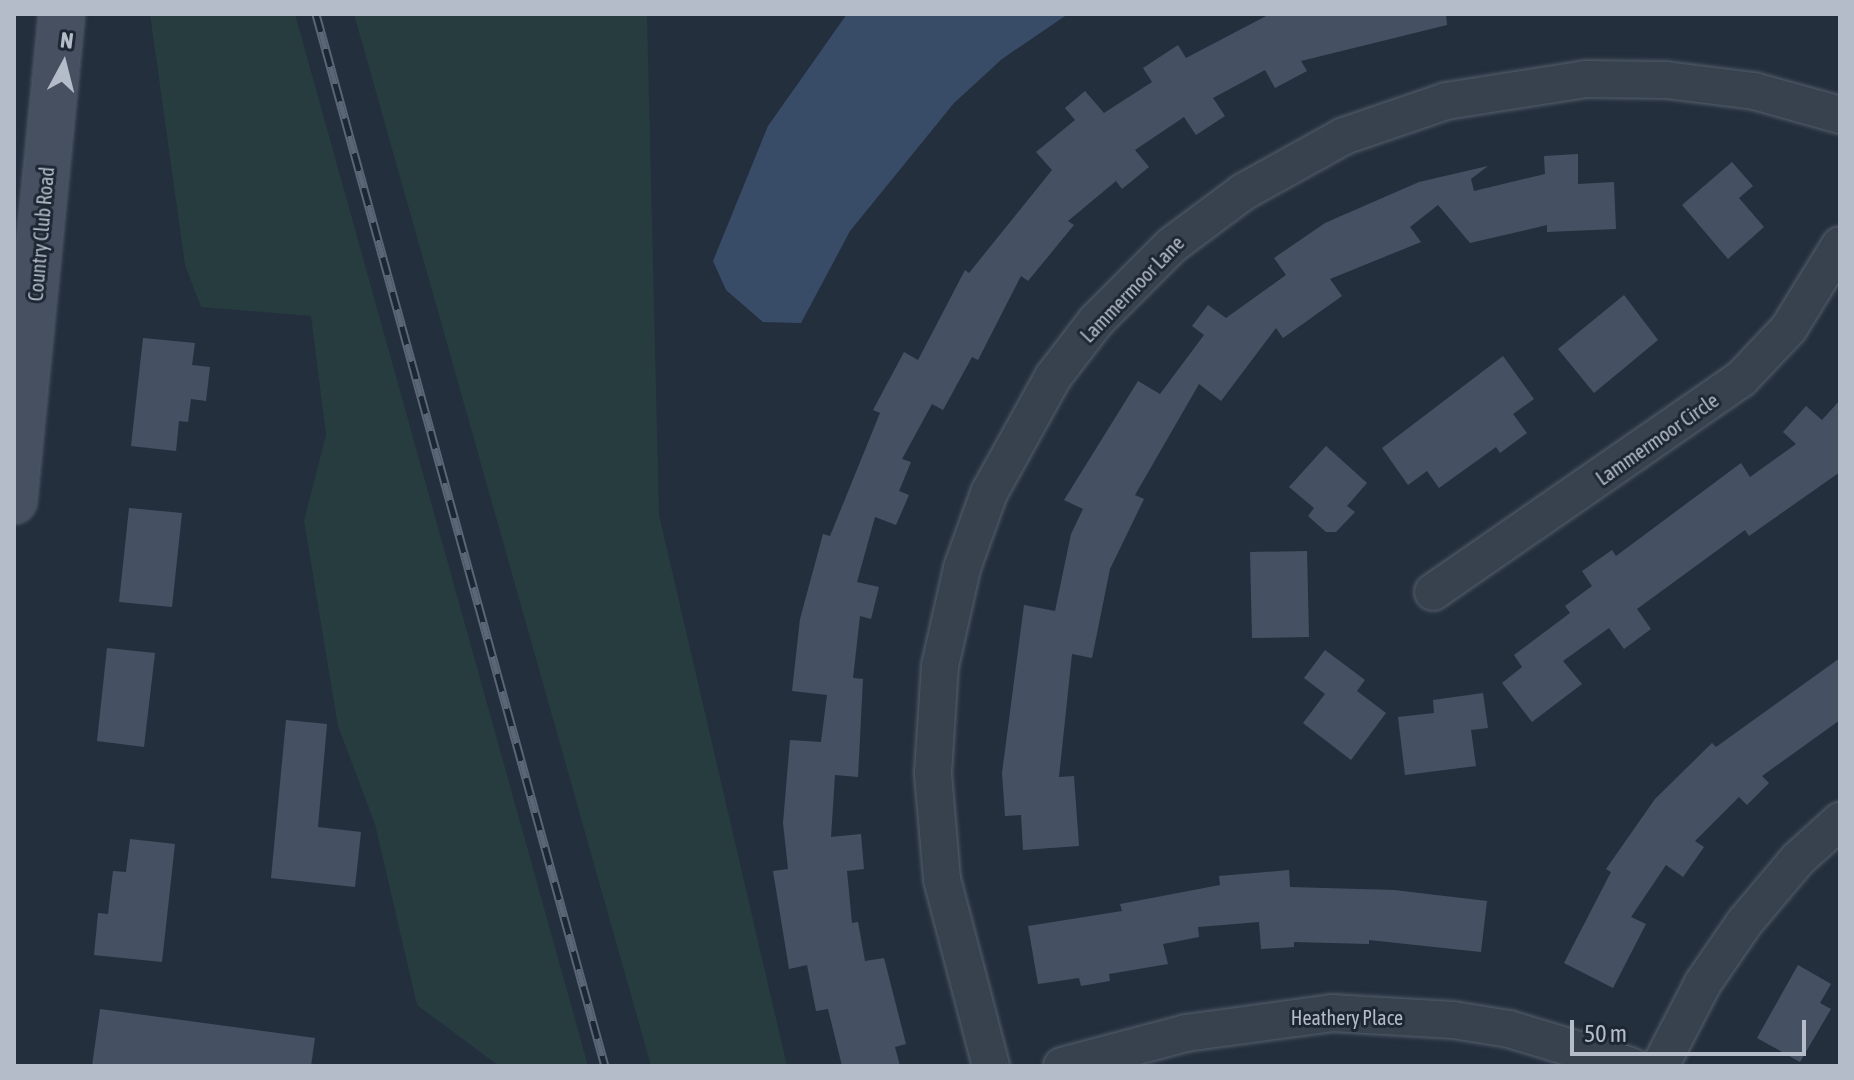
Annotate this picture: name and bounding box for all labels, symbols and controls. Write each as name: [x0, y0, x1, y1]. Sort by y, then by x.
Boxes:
north arrow: [24, 24, 104, 104]
text: N: [59, 26, 75, 54]
street label: Country Club Road: [23, 166, 59, 302]
street label: Lammermoor Lane: [1075, 231, 1189, 347]
street label: Lammermoor Circle: [1591, 388, 1723, 490]
scale bar: [1574, 1004, 1810, 1054]
street label: Heathery Place: [1291, 1005, 1403, 1029]
text: 50 m: [1584, 1020, 1627, 1047]

